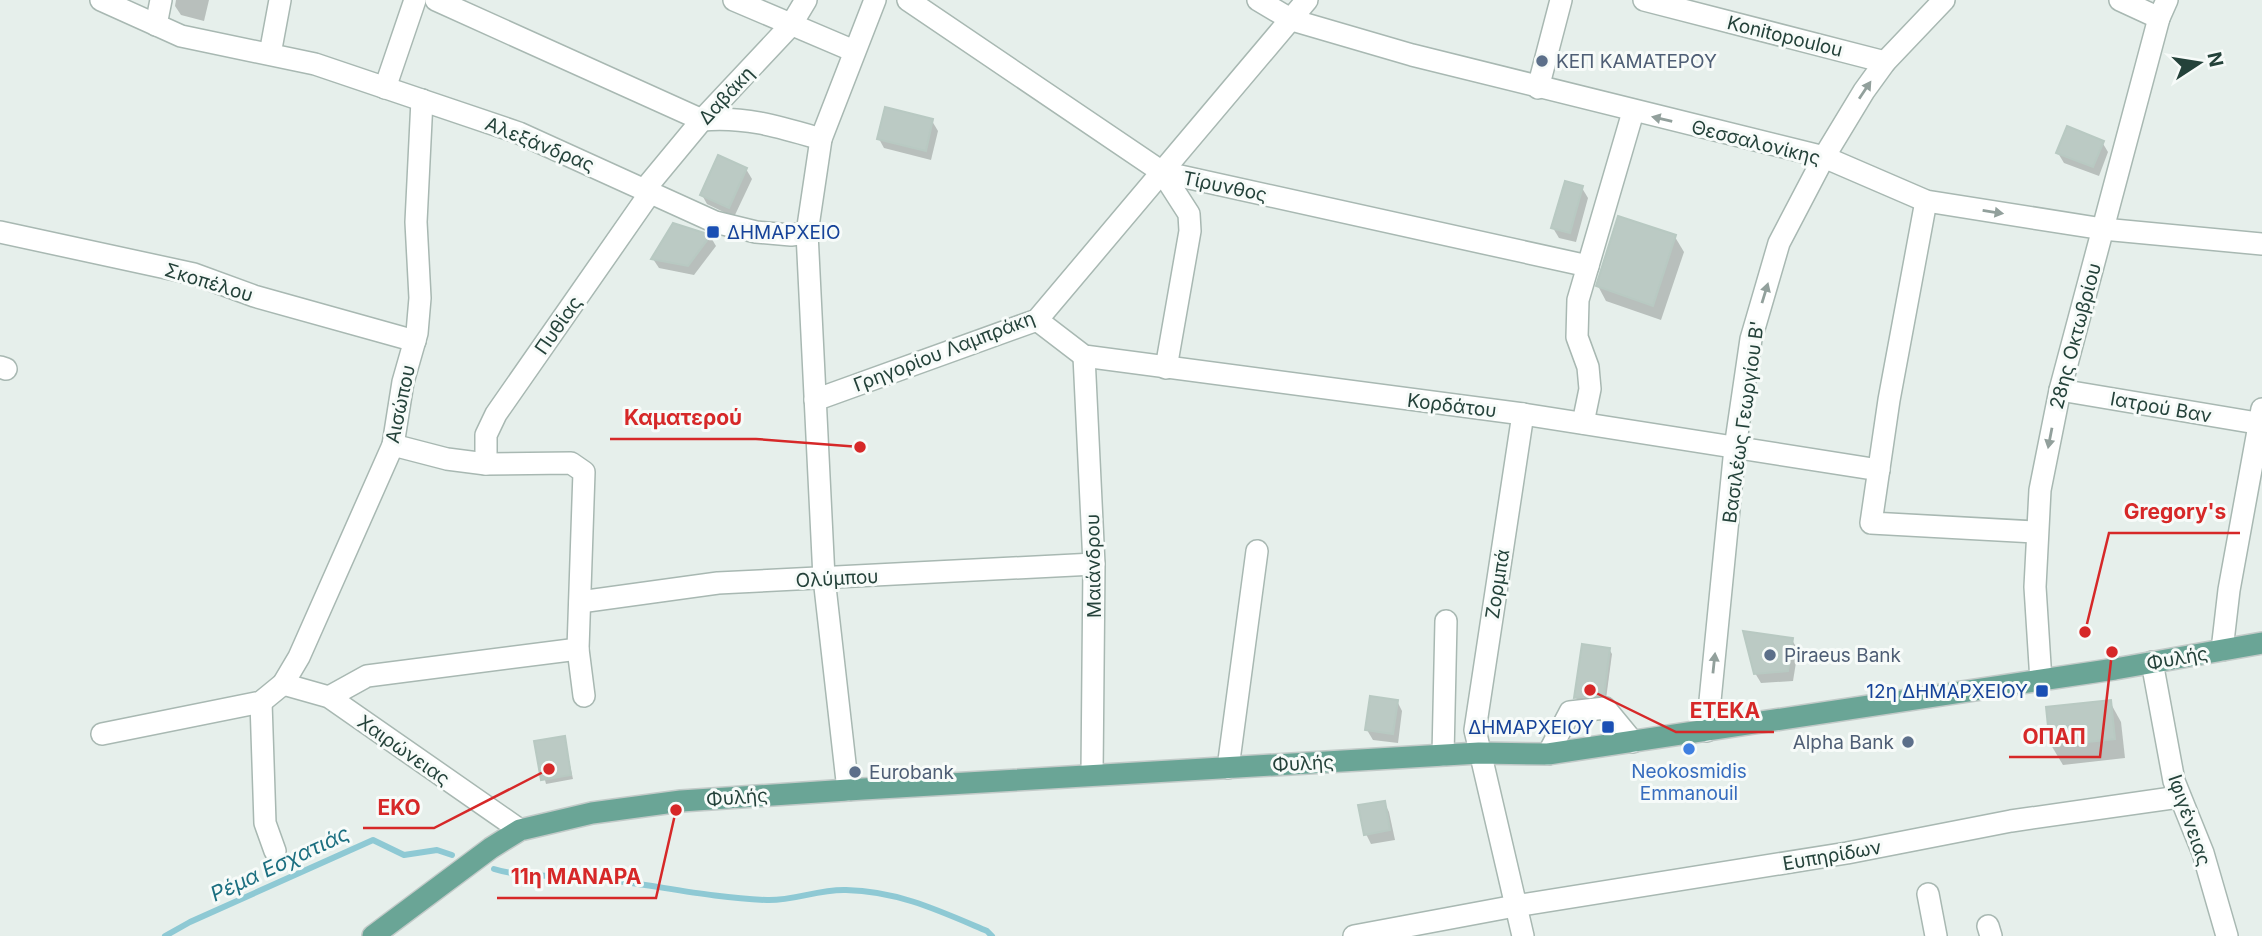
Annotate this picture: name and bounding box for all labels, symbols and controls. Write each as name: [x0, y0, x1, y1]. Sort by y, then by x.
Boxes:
street label: Konitopoulou: [1725, 11, 1845, 62]
north arrow: [2164, 28, 2234, 98]
place label: ΚΕΠ ΚΑΜΑΤΕΡΟΥ: [1556, 50, 1717, 73]
text: N: [2202, 50, 2228, 69]
marker: ΚΕΠ ΚΑΜΑΤΕΡΟΥ: [1534, 53, 1550, 69]
street label: Δαβάκη: [694, 62, 759, 129]
one-way arrow: [1859, 80, 1872, 100]
street label: Αλεξάνδρας: [482, 112, 598, 177]
one-way arrow: [1651, 113, 1673, 124]
street label: Θεσσαλονίκης: [1689, 115, 1823, 170]
street label: Τίρυνθος: [1181, 166, 1269, 207]
one-way arrow: [1982, 207, 2004, 218]
place label: ΔΗΜΑΡΧΕΙΟ: [727, 221, 840, 244]
marker: ΔΗΜΑΡΧΕΙΟ: [705, 224, 721, 240]
street label: Σκοπέλου: [162, 258, 256, 307]
street label: 28ης Οκτωβρίου: [2045, 261, 2106, 412]
one-way arrow: [1760, 282, 1770, 303]
street label: Πυθίας: [530, 292, 587, 359]
street label: Γρηγορίου Λαμπράκη: [850, 306, 1038, 397]
street label: Βασιλέως Γεωργίου Β': [1718, 319, 1769, 525]
street label: Αισώπου: [381, 363, 420, 445]
street label: Ιατρού Βαν: [2108, 387, 2213, 428]
street label: Κορδάτου: [1406, 389, 1498, 422]
callout: Καματερού: [610, 397, 756, 439]
text: Καματερού: [624, 405, 742, 430]
one-way arrow: [2044, 427, 2055, 449]
callout: Gregory's: [2109, 491, 2240, 533]
text: Gregory's: [2124, 499, 2226, 524]
street label: Μαιάνδρου: [1081, 514, 1106, 618]
street label: Ζορμπά: [1481, 548, 1514, 620]
street label: Ολύμπου: [795, 565, 879, 592]
street label: Φυλής: [2145, 642, 2210, 675]
place label: Piraeus Bank: [1784, 644, 1902, 667]
marker: Piraeus Bank: [1762, 647, 1778, 663]
one-way arrow: [1709, 652, 1720, 674]
place label: 12η ΔΗΜΑΡΧΕΙΟΥ: [1866, 680, 2028, 703]
marker: 12η ΔΗΜΑΡΧΕΙΟΥ: [2034, 683, 2050, 699]
callout: ΕΤΕΚΑ: [1676, 690, 1774, 732]
text: ΕΤΕΚΑ: [1690, 698, 1760, 723]
street label: Χαιρώνειας: [353, 710, 454, 791]
callout: ΟΠΑΠ: [2009, 715, 2100, 757]
place label: ΔΗΜΑΡΧΕΙΟΥ: [1468, 716, 1594, 739]
marker: ΔΗΜΑΡΧΕΙΟΥ: [1600, 719, 1616, 735]
text: ΟΠΑΠ: [2022, 724, 2086, 749]
place label: Alpha Bank: [1793, 731, 1895, 754]
marker: Alpha Bank: [1900, 734, 1916, 750]
marker: Neokosmidis Emmanouil: [1681, 741, 1697, 757]
street label: Φυλής: [1271, 750, 1335, 777]
place label: Neokosmidis Emmanouil: [1631, 760, 1747, 805]
place label: Eurobank: [869, 761, 955, 784]
marker: Eurobank: [847, 764, 863, 780]
street label: Ιφιγένειας: [2163, 772, 2216, 869]
street label: Φυλής: [705, 784, 769, 811]
callout: EKO: [363, 786, 434, 828]
text: EKO: [377, 795, 421, 820]
water label: Ρέμα Εσχατιάς: [206, 820, 353, 907]
street label: Ευπηρίδων: [1781, 836, 1883, 875]
callout: 11η ΜΑΝΑΡΑ: [497, 856, 656, 898]
text: 11η ΜΑΝΑΡΑ: [511, 864, 642, 889]

